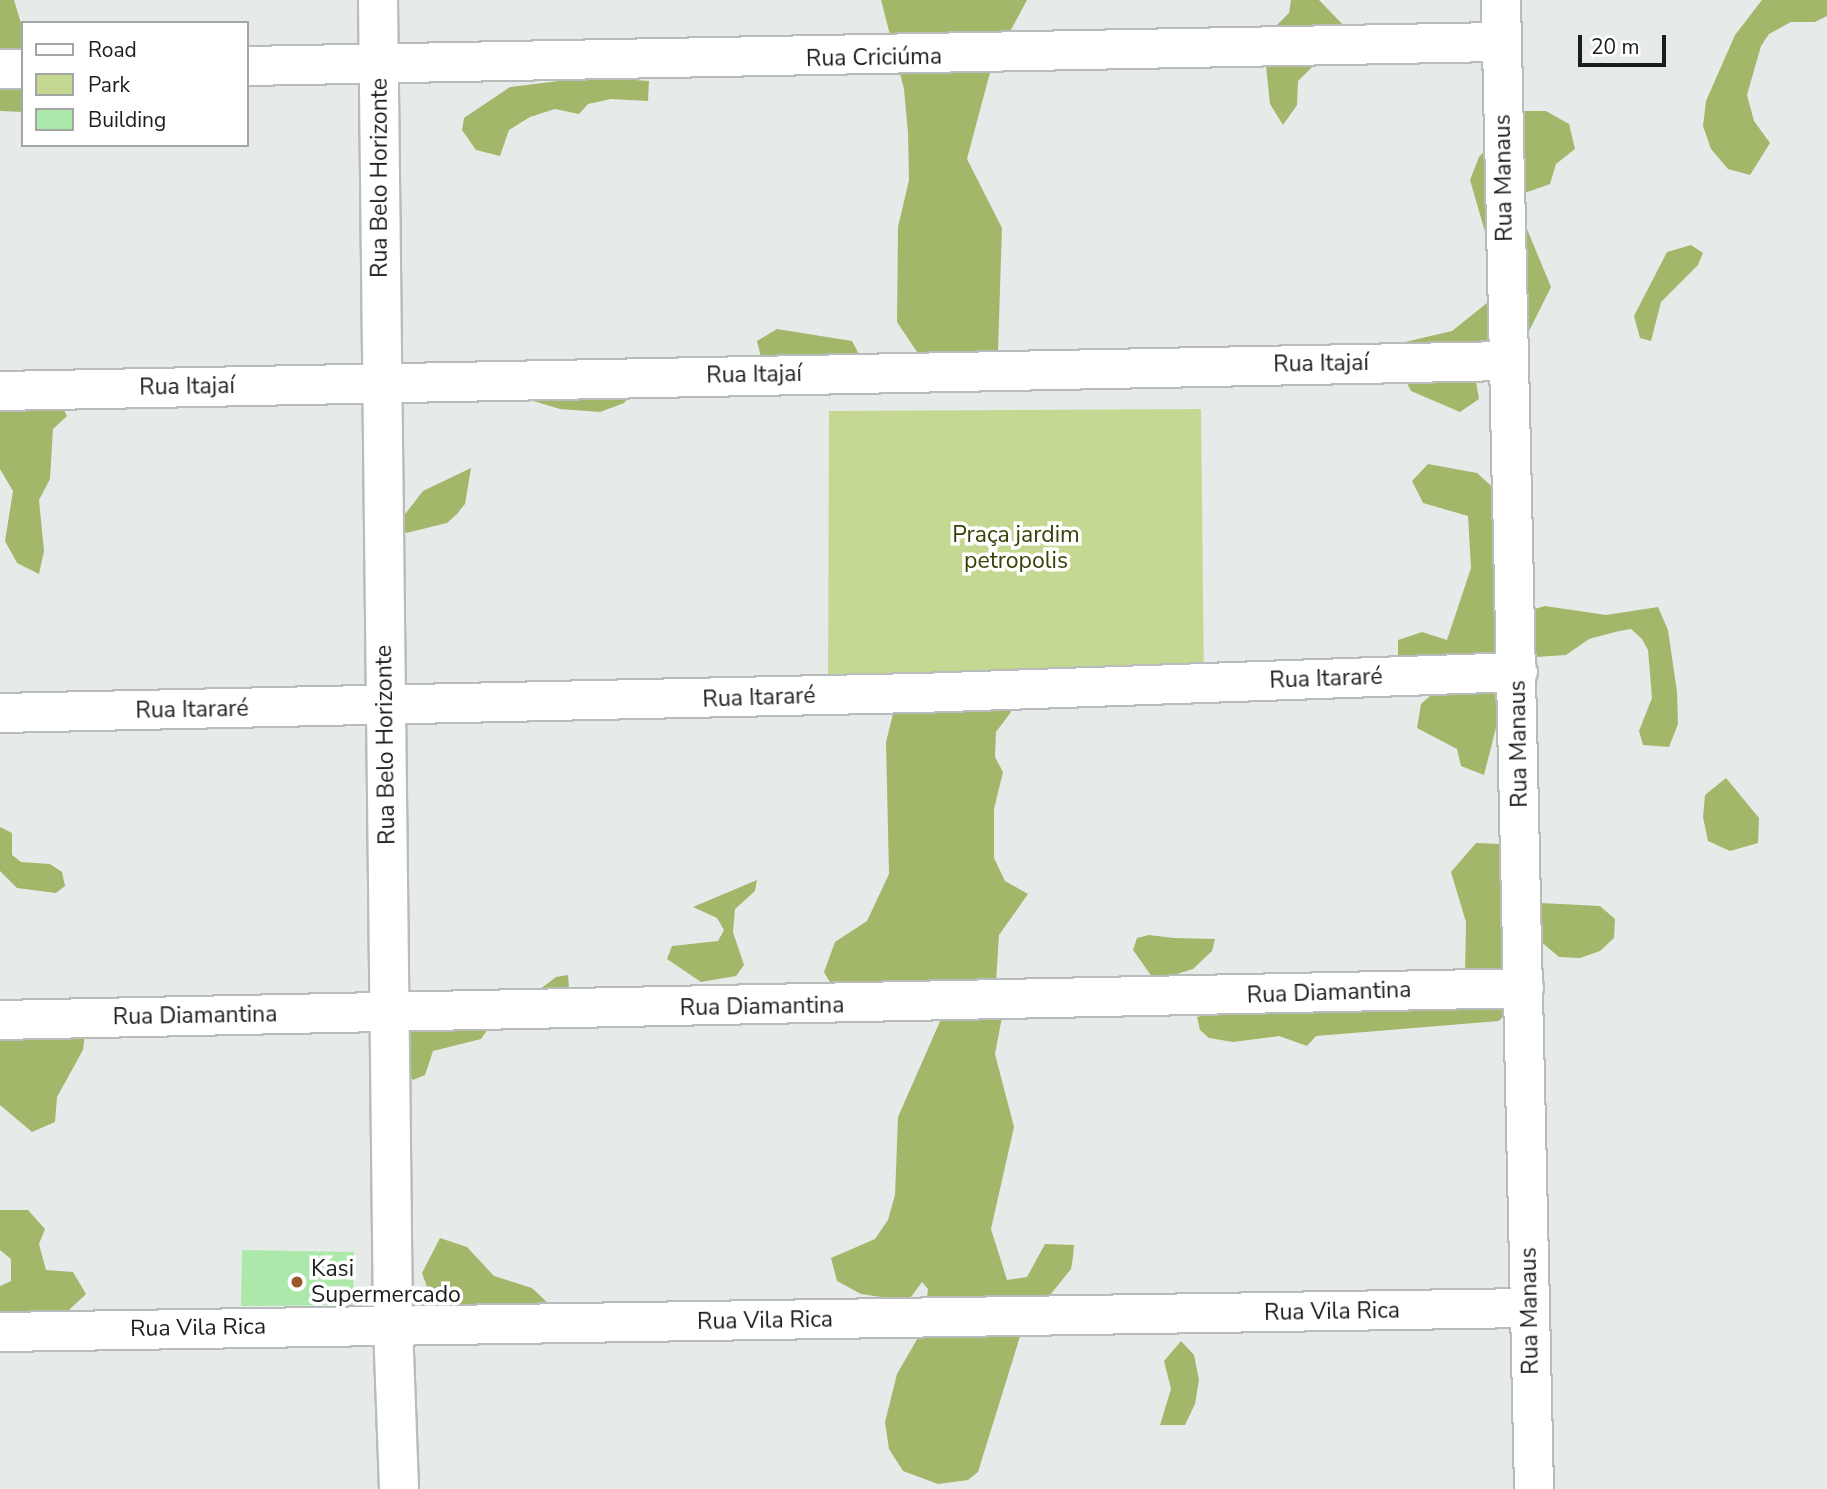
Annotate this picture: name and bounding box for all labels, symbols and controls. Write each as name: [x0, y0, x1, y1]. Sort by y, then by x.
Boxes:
legend: [21, 21, 248, 147]
scale bar: [1582, 21, 1670, 65]
text: 20 m: [1591, 33, 1640, 61]
text: Road: [88, 36, 137, 64]
street label: Rua Criciúma: [806, 43, 942, 73]
text: Park: [88, 71, 130, 99]
street label: Rua Belo Horizonte: [366, 78, 394, 278]
text: Building: [88, 106, 166, 134]
street label: Rua Manaus: [1489, 114, 1519, 242]
street label: Rua Itajaí: [1273, 349, 1369, 379]
street label: Rua Itajaí: [706, 360, 802, 390]
street label: Rua Itajaí: [139, 372, 235, 402]
park label: Praça jardim petropolis: [952, 521, 1080, 575]
street label: Rua Belo Horizonte: [370, 645, 402, 845]
street label: Rua Itararé: [1269, 663, 1383, 695]
street label: Rua Manaus: [1504, 680, 1534, 808]
street label: Rua Itararé: [702, 682, 816, 714]
street label: Rua Itararé: [135, 695, 249, 725]
street label: Rua Diamantina: [1246, 976, 1412, 1010]
street label: Rua Diamantina: [679, 992, 845, 1022]
street label: Rua Diamantina: [112, 1001, 278, 1031]
street label: Rua Manaus: [1515, 1247, 1545, 1375]
place label: Kasi Supermercado: [311, 1255, 461, 1309]
marker: Kasi Supermercado: [289, 1274, 305, 1290]
street label: Rua Vila Rica: [1264, 1297, 1400, 1327]
street label: Rua Vila Rica: [697, 1306, 833, 1336]
street label: Rua Vila Rica: [130, 1313, 266, 1343]

